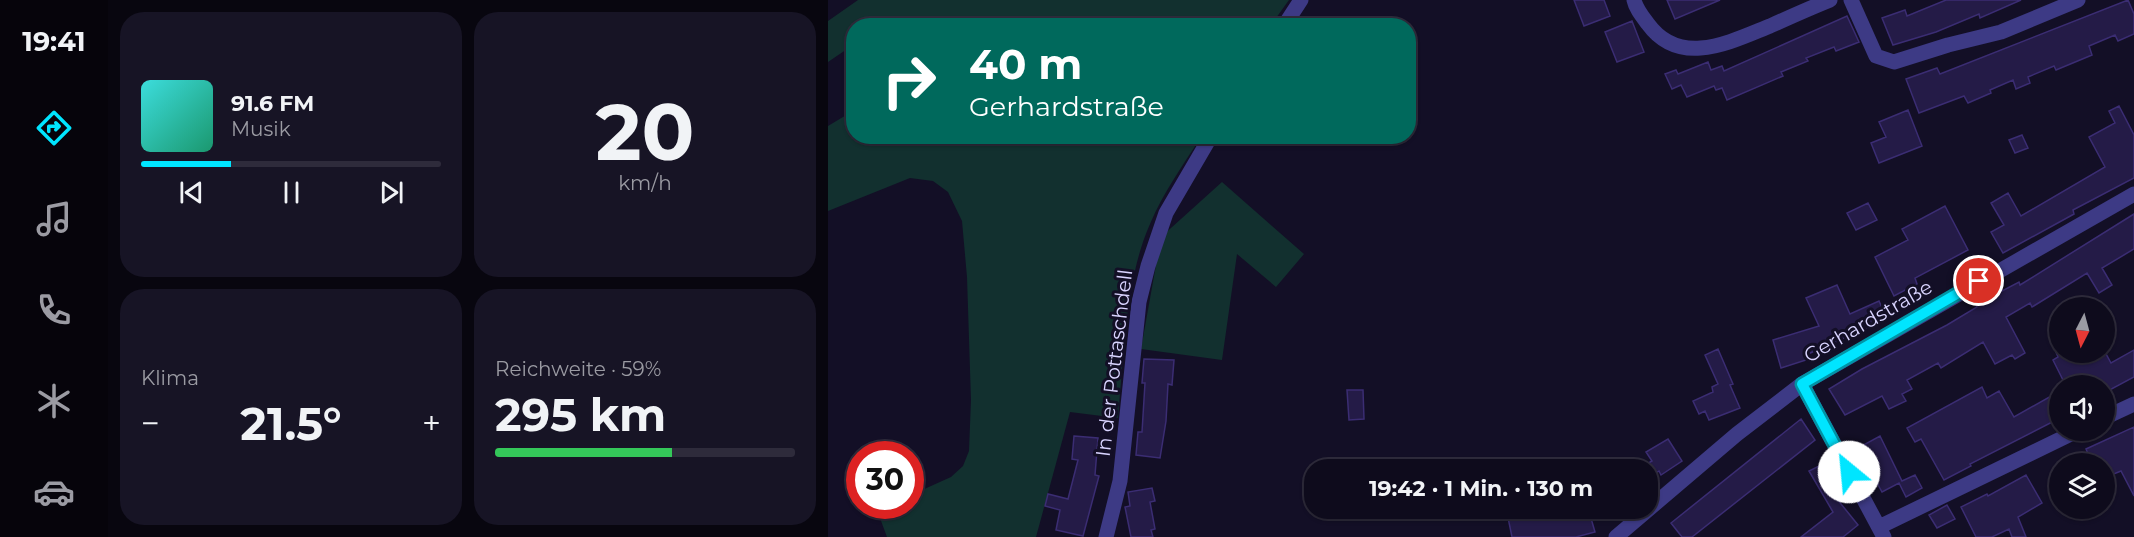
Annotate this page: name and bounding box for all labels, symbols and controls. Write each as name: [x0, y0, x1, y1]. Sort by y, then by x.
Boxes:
text: 19:41: [22, 25, 86, 58]
text: 40 m: [969, 38, 1082, 90]
icon: right: [870, 42, 948, 120]
text: 20: [596, 84, 694, 180]
text: 91.6 FM: [231, 90, 314, 117]
text: Gerhardstraße: [969, 90, 1164, 123]
icon: directions: [33, 107, 75, 149]
text: Musik: [231, 117, 291, 141]
text: km/h: [618, 171, 672, 195]
icon: previous: [175, 176, 208, 209]
icon: pause: [275, 176, 308, 209]
icon: next: [375, 176, 408, 209]
icon: music: [33, 198, 75, 240]
pin: [1953, 255, 2004, 306]
icon: arrive: [1962, 264, 1995, 297]
street label: In der Pottaschdell: [1091, 268, 1137, 458]
street label: Gerhardstraße: [1799, 275, 1937, 367]
icon: phone: [33, 289, 75, 331]
north arrow: [2049, 297, 2115, 363]
map controls: [2049, 297, 2115, 519]
text: Reichweite · 59%: [495, 357, 661, 381]
text: Klima: [141, 366, 199, 390]
button: sound: [2049, 375, 2115, 441]
icon: climate: [33, 380, 75, 422]
text: 295 km: [495, 387, 666, 442]
text: 21.5°: [240, 396, 342, 451]
text: −: [141, 403, 160, 443]
text: +: [422, 403, 441, 443]
position arrow: [1817, 440, 1881, 504]
speed limit sign: 30: [846, 441, 924, 519]
button: layers: [2049, 453, 2115, 519]
icon: car: [33, 471, 75, 513]
text: 19:42 · 1 Min. · 130 m: [1369, 475, 1593, 502]

